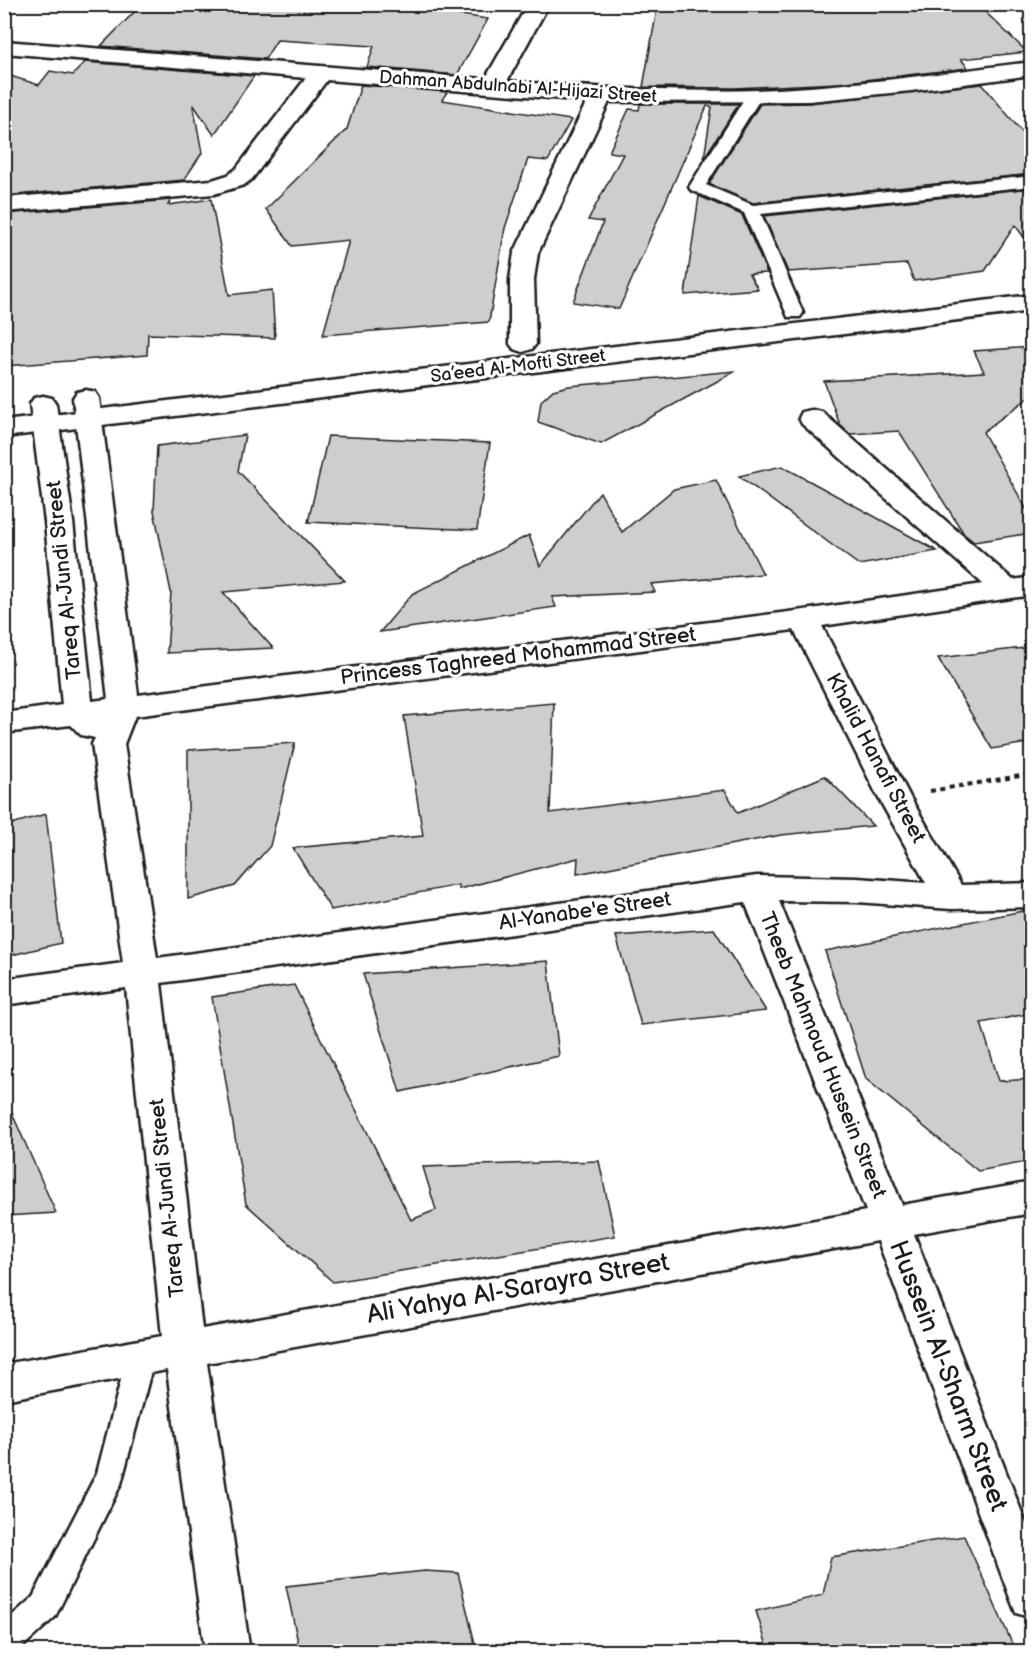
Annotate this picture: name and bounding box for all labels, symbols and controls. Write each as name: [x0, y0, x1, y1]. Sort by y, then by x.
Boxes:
street label: Dahman Abdulnabi Al-Hijazi Street: [378, 67, 658, 107]
street label: Sa’eed Al-Mofti Street: [429, 345, 607, 387]
street label: Tareq Al-Jundi Street: [41, 479, 87, 680]
street label: Princess Taghreed Mohammad Street: [339, 622, 698, 690]
street label: Khalid Hanafi Street: [821, 669, 932, 848]
street label: Al-Yanabe'e Street: [497, 886, 673, 935]
street label: Theeb Mahmoud Hussein Street: [754, 908, 892, 1202]
street label: Tareq Al-Jundi Street: [144, 1097, 190, 1298]
street label: Hussein Al-Sharm Street: [882, 1236, 1014, 1516]
street label: Ali Yahya Al-Sarayra Street: [364, 1247, 672, 1331]

